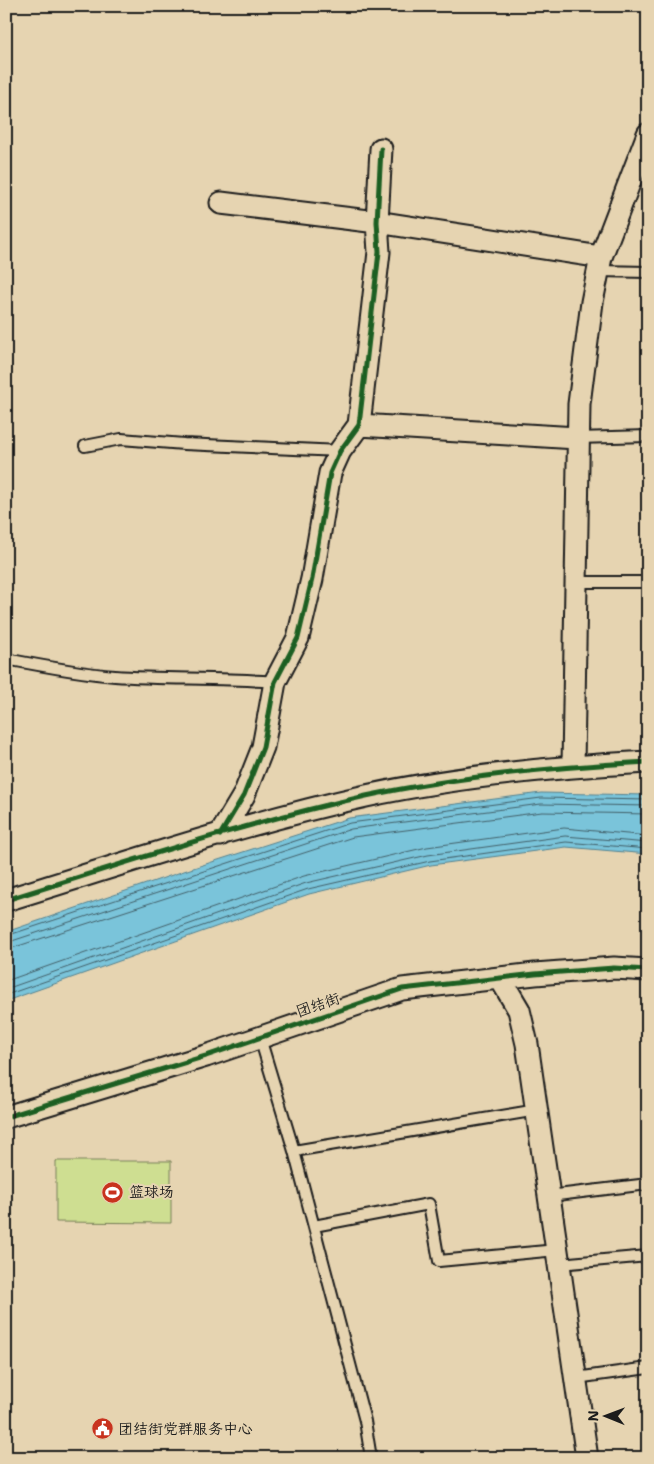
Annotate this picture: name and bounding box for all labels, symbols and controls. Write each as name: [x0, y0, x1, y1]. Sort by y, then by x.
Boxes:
street label: 团结街: [293, 988, 343, 1022]
sports icon: 篮球场: [101, 1180, 125, 1204]
place label: 篮球场: [129, 1182, 174, 1202]
north arrow: [582, 1392, 632, 1442]
text: N: [584, 1410, 602, 1421]
public building icon: 团结街党群服务中心: [90, 1417, 114, 1441]
place label: 团结街党群服务中心: [118, 1419, 253, 1439]

